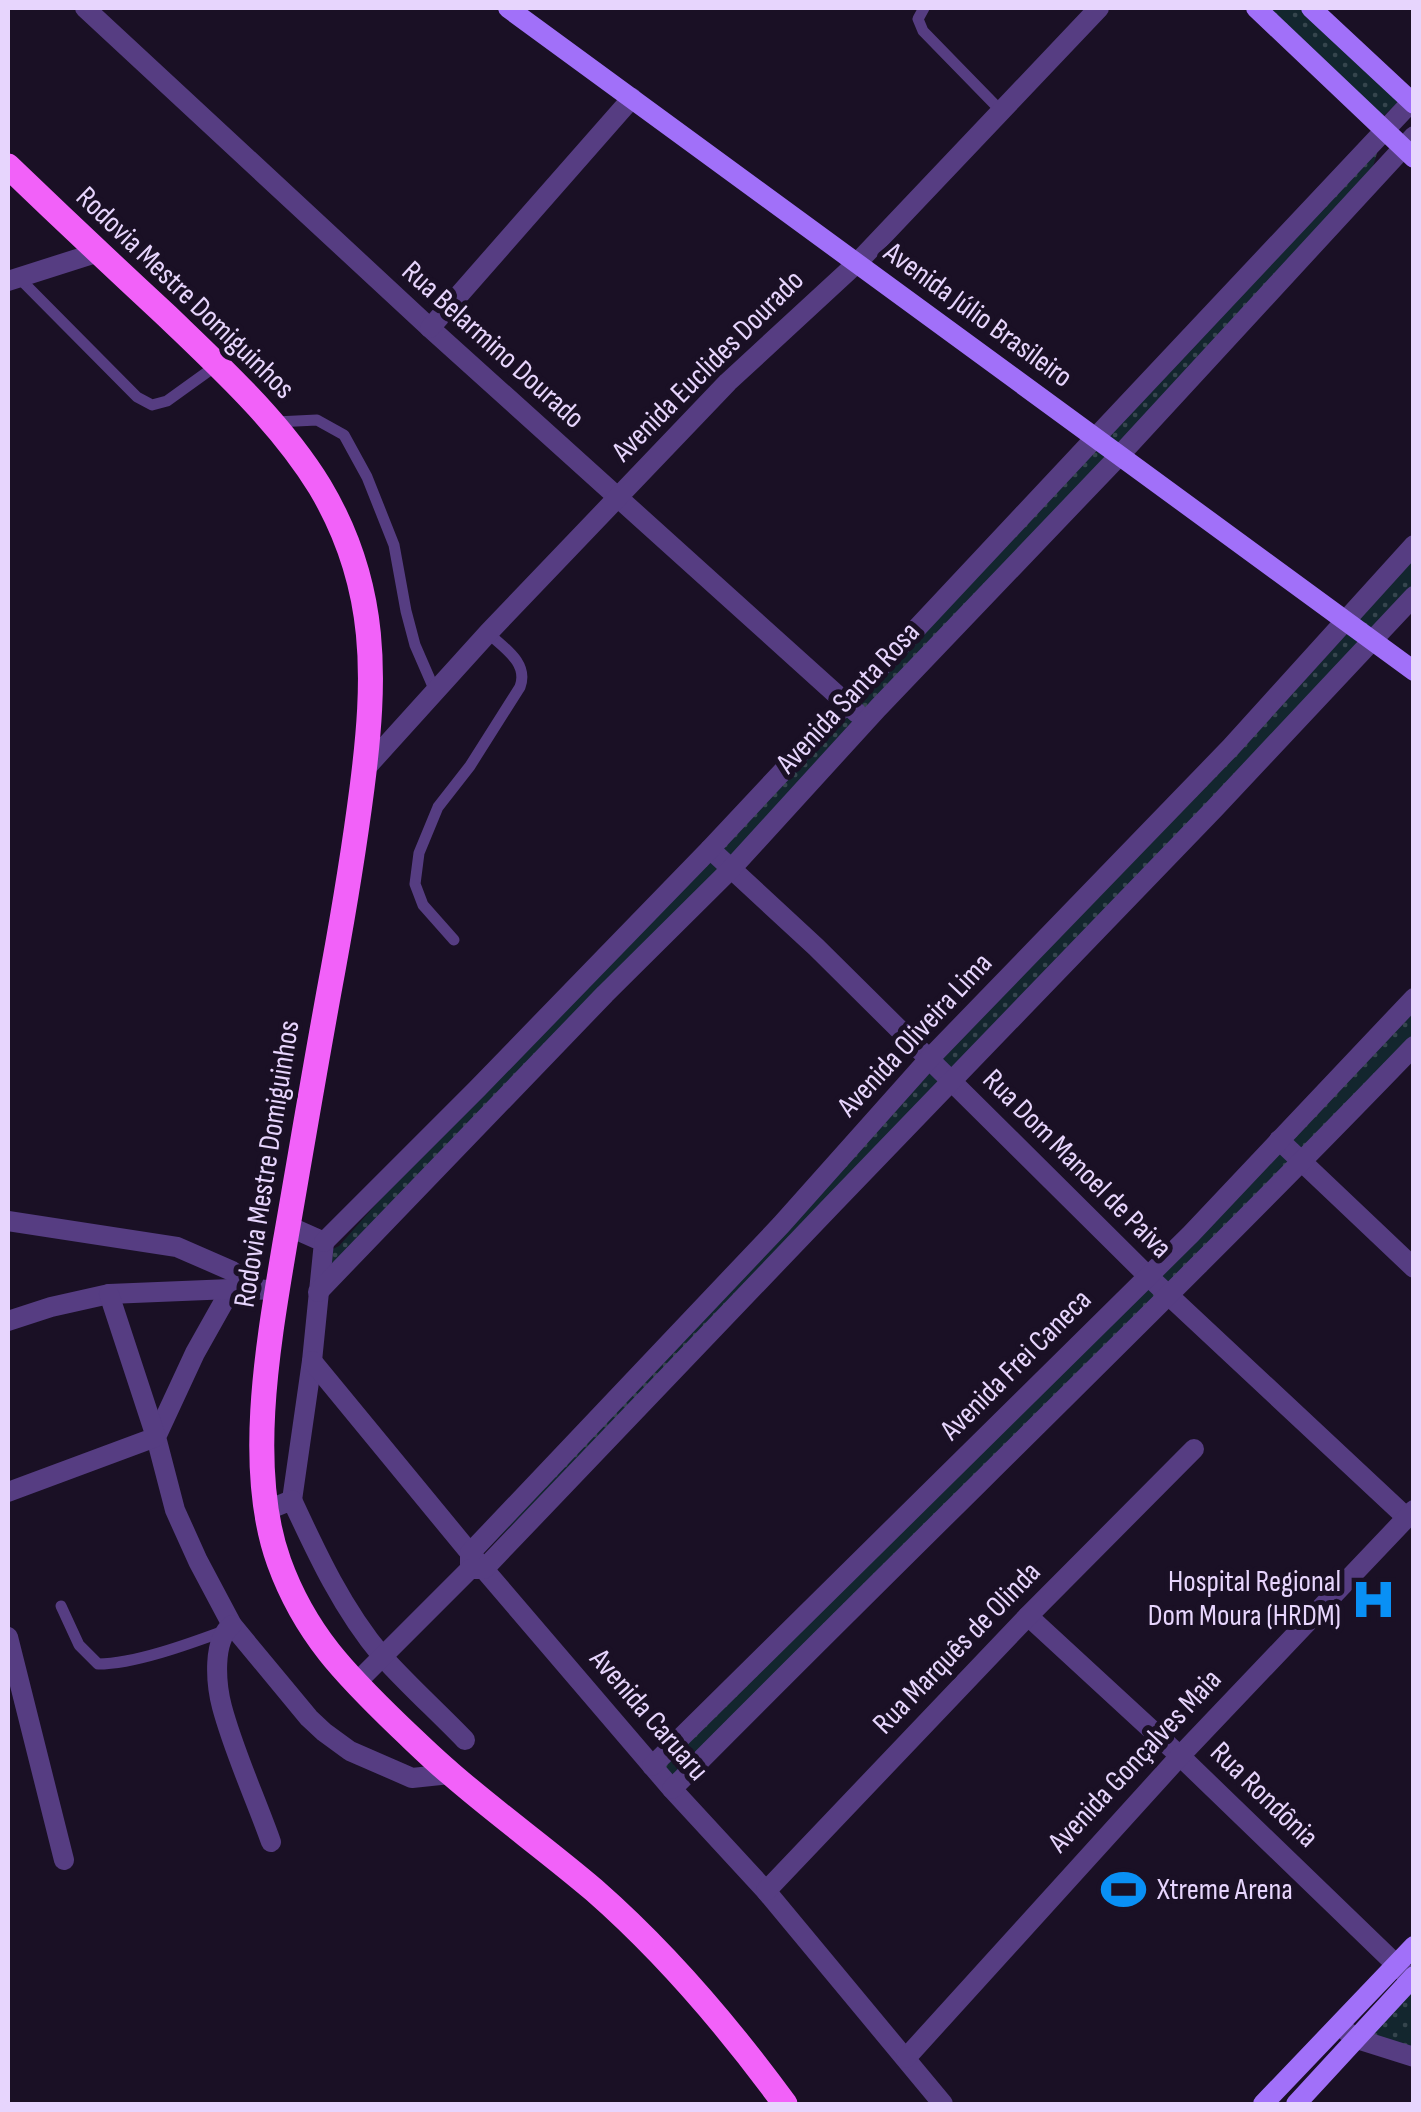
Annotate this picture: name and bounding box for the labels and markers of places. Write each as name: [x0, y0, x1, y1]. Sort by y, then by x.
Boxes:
place label: Hospital Regional Dom Moura (HRDM): [1148, 1564, 1341, 1634]
hospital icon: Hospital Regional Dom Moura (HRDM): [1350, 1575, 1398, 1623]
sports icon: Xtreme Arena: [1100, 1866, 1148, 1914]
place label: Xtreme Arena: [1156, 1872, 1293, 1908]

